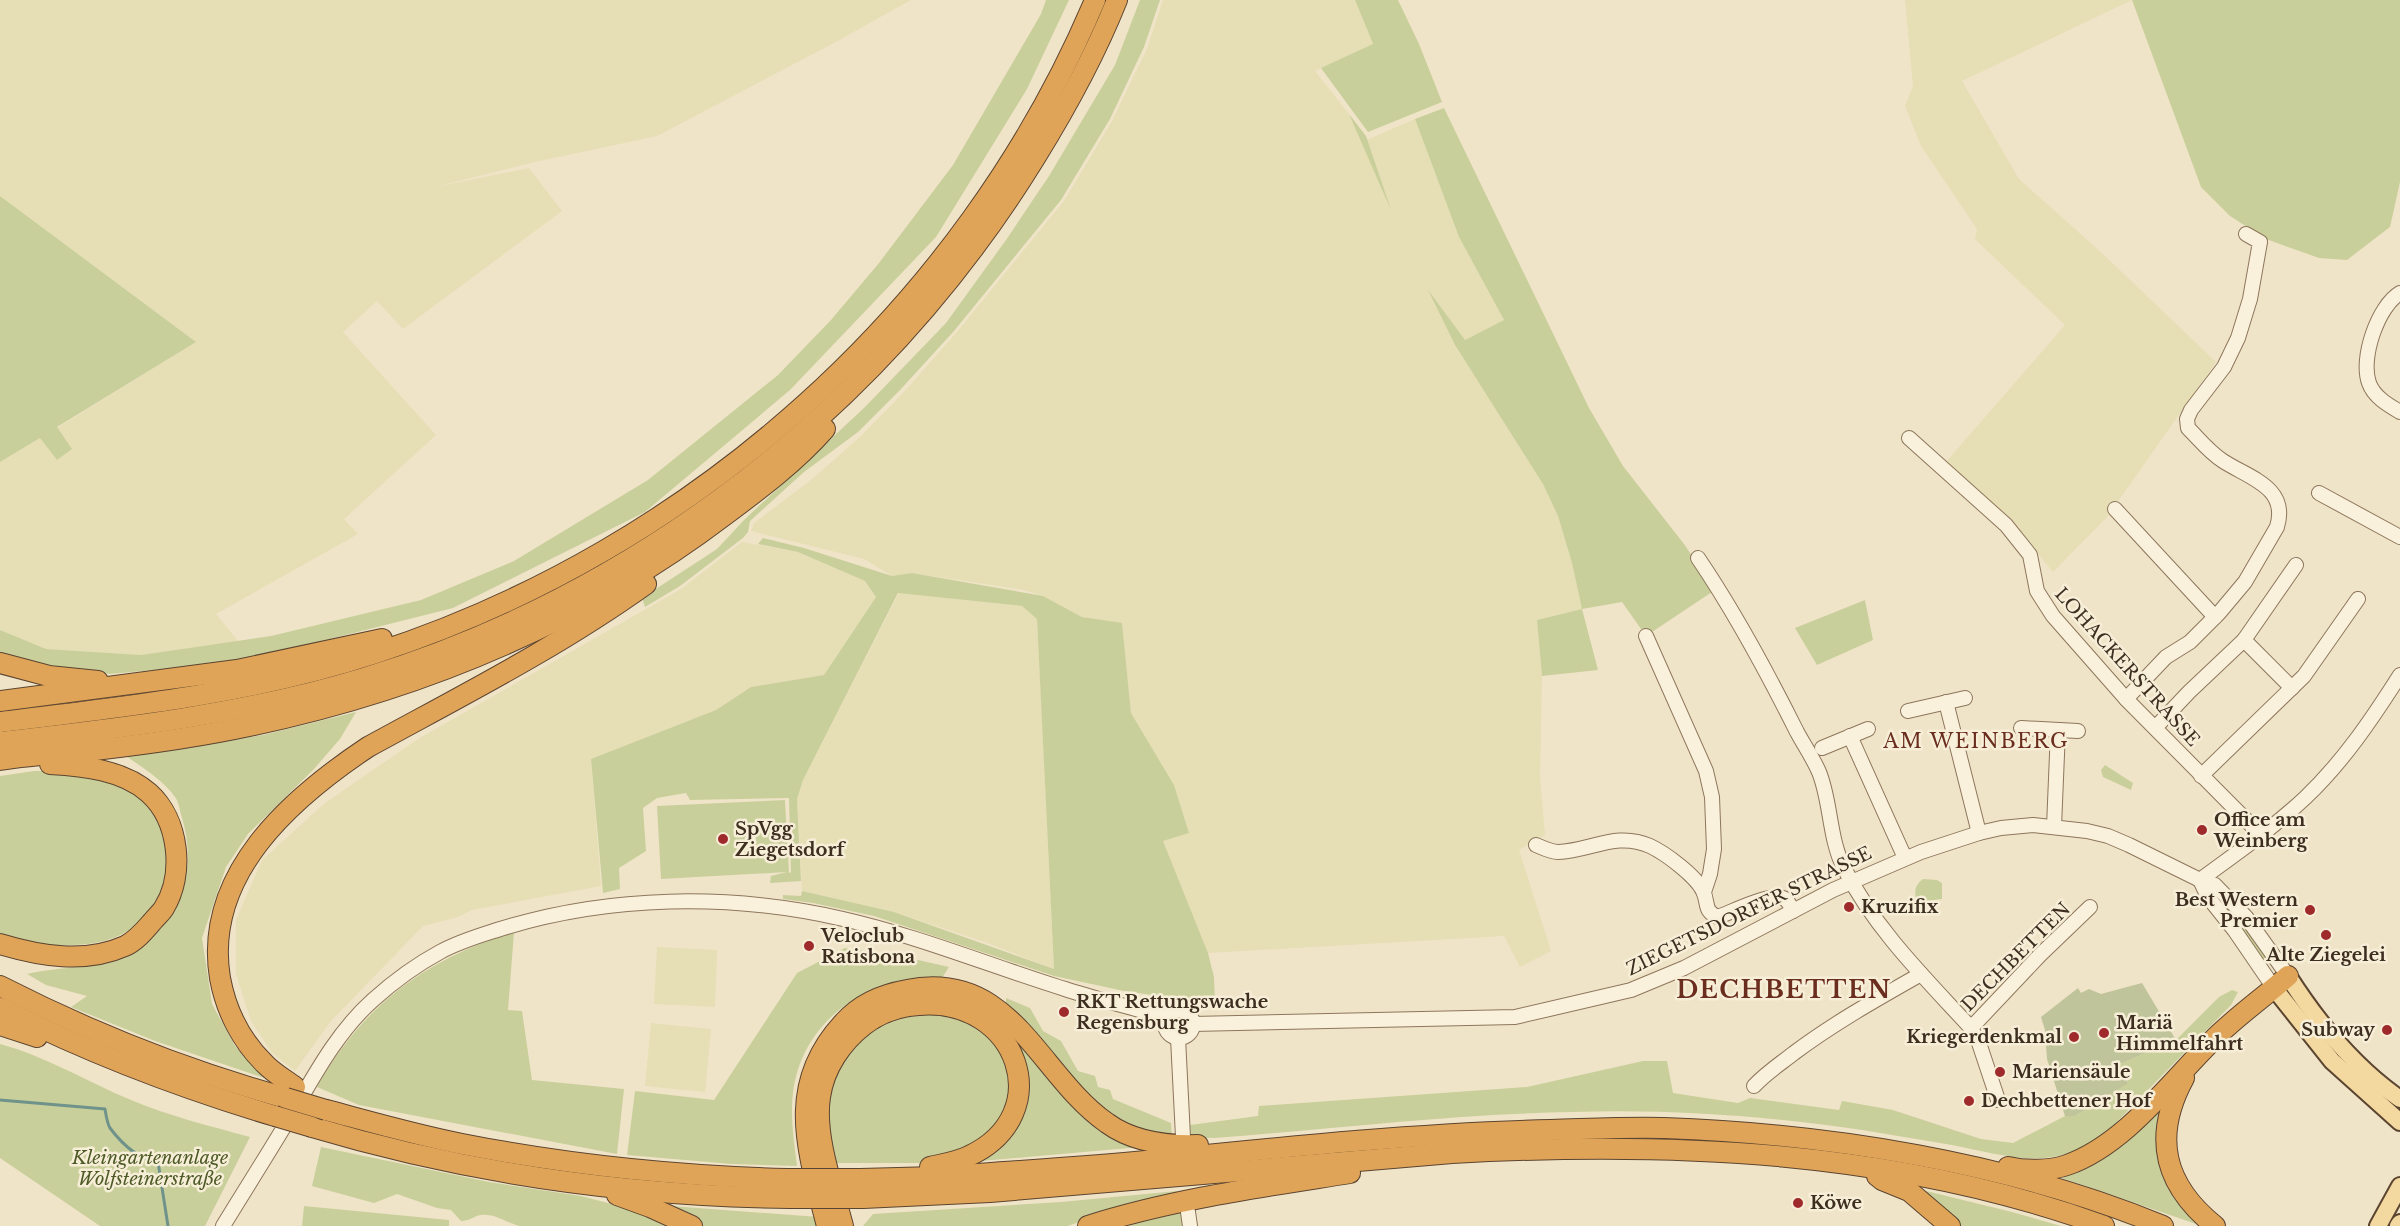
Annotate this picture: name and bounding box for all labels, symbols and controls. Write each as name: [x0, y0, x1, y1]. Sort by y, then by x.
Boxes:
street label: LOHACKERSTRASSE: [2050, 583, 2204, 751]
district label: AM WEINBERG: [1882, 729, 2069, 753]
place label: Office am Weinberg: [2213, 809, 2308, 852]
place label: SpVgg Ziegetsdorf: [735, 818, 846, 861]
marker: Office am Weinberg: [2195, 823, 2209, 837]
marker: SpVgg Ziegetsdorf: [716, 832, 730, 846]
street label: ZIEGETSDORFER STRASSE: [1623, 842, 1875, 980]
place label: Best Western Premier: [2175, 889, 2298, 932]
place label: Kruzifix: [1861, 896, 1939, 918]
street label: DECHBETTEN: [1957, 898, 2075, 1016]
marker: Kruzifix: [1842, 900, 1856, 914]
marker: Best Western Premier: [2303, 903, 2317, 917]
place label: Veloclub Ratisbona: [820, 925, 916, 968]
marker: Alte Ziegelei: [2319, 928, 2333, 942]
marker: Veloclub Ratisbona: [802, 939, 816, 953]
place label: Alte Ziegelei: [2265, 944, 2386, 966]
district label: DECHBETTEN: [1676, 975, 1892, 1004]
place label: RKT Rettungswache Regensburg: [1076, 991, 1268, 1034]
marker: RKT Rettungswache Regensburg: [1057, 1005, 1071, 1019]
place label: Mariä Himmelfahrt: [2116, 1012, 2243, 1055]
place label: Subway: [2301, 1019, 2375, 1041]
marker: Subway: [2380, 1023, 2394, 1037]
place label: Kriegerdenkmal: [1906, 1026, 2063, 1048]
marker: Mariä Himmelfahrt: [2097, 1026, 2111, 1040]
marker: Kriegerdenkmal: [2067, 1030, 2081, 1044]
place label: Mariensäule: [2012, 1061, 2130, 1083]
marker: Mariensäule: [1993, 1065, 2007, 1079]
place label: Dechbettener Hof: [1981, 1090, 2154, 1112]
marker: Dechbettener Hof: [1962, 1094, 1976, 1108]
park label: Kleingartenanlage Wolfsteinerstraße: [71, 1147, 228, 1190]
place label: Köwe: [1810, 1192, 1862, 1214]
marker: Köwe: [1791, 1196, 1805, 1210]

